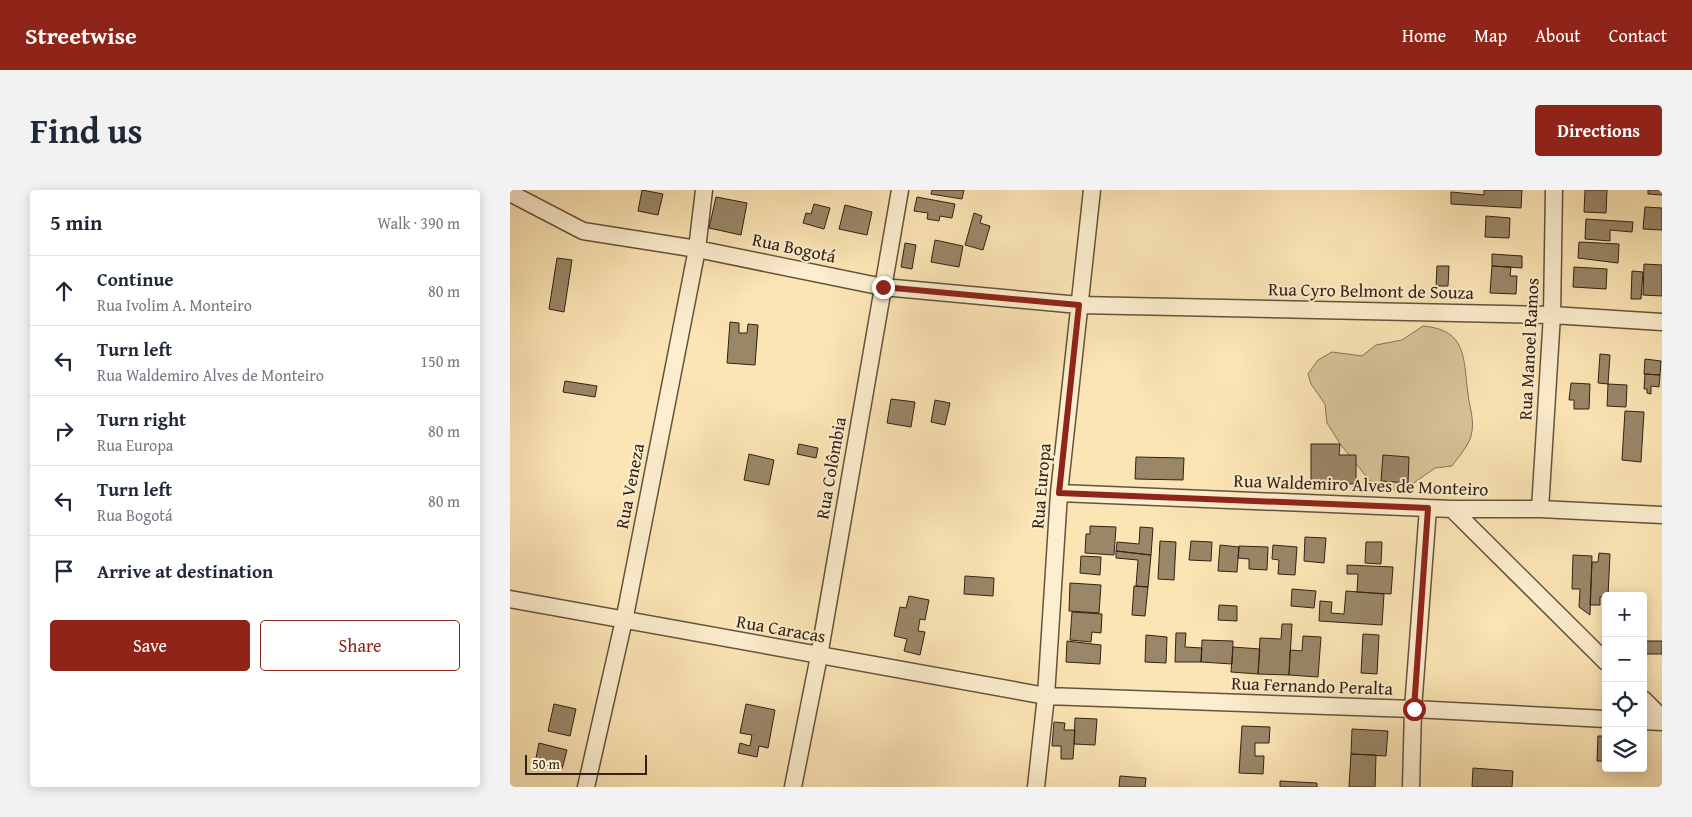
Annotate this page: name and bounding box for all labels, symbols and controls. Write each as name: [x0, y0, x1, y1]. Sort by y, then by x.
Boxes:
text: Streetwise: [25, 18, 137, 53]
text: Home: [1402, 22, 1446, 49]
text: Map: [1474, 22, 1507, 49]
text: About: [1535, 22, 1581, 49]
text: Contact: [1609, 22, 1667, 49]
text: Find us: [30, 105, 143, 156]
button: Directions: [1535, 105, 1662, 156]
text: 5 min: [50, 207, 102, 238]
text: Walk · 390 m: [377, 211, 460, 235]
street label: Rua Bogotá: [750, 225, 839, 270]
text: Continue: [97, 265, 174, 293]
street label: Rua Cyro Belmont de Souza: [1268, 275, 1475, 306]
route end: [872, 276, 895, 299]
icon: ahead: [50, 277, 78, 305]
street label: Rua Manoel Ramos: [1511, 277, 1546, 421]
text: 80 m: [428, 279, 460, 303]
text: Rua Ivolim A. Monteiro: [97, 293, 252, 317]
text: Turn left: [97, 335, 172, 363]
icon: left: [50, 347, 78, 375]
text: 150 m: [420, 349, 460, 373]
text: Rua Waldemiro Alves de Monteiro: [97, 363, 324, 387]
text: Turn right: [97, 405, 186, 433]
street label: Rua Colômbia: [808, 414, 853, 521]
icon: right: [50, 417, 78, 445]
text: 80 m: [428, 419, 460, 443]
text: Rua Europa: [97, 433, 173, 457]
street label: Rua Veneza: [608, 440, 651, 531]
street label: Rua Europa: [1023, 441, 1058, 530]
street label: Rua Waldemiro Alves de Monteiro: [1233, 467, 1489, 502]
text: Turn left: [97, 475, 172, 503]
icon: left: [50, 487, 78, 515]
text: 80 m: [428, 489, 460, 513]
text: Rua Bogotá: [97, 503, 173, 527]
icon: arrive: [50, 557, 78, 585]
text: Arrive at destination: [97, 557, 273, 585]
map controls: [1602, 592, 1647, 772]
button: +: [1602, 592, 1647, 637]
street label: Rua Caracas: [734, 607, 828, 650]
button: Save: [50, 620, 250, 671]
button: Share: [260, 620, 460, 671]
button: −: [1602, 637, 1647, 682]
street label: Rua Fernando Peralta: [1231, 669, 1394, 702]
button: locate: [1602, 682, 1647, 727]
route start: [1403, 698, 1426, 721]
button: layers: [1602, 727, 1647, 772]
scale bar: [525, 752, 648, 775]
text: 50 m: [532, 754, 560, 774]

